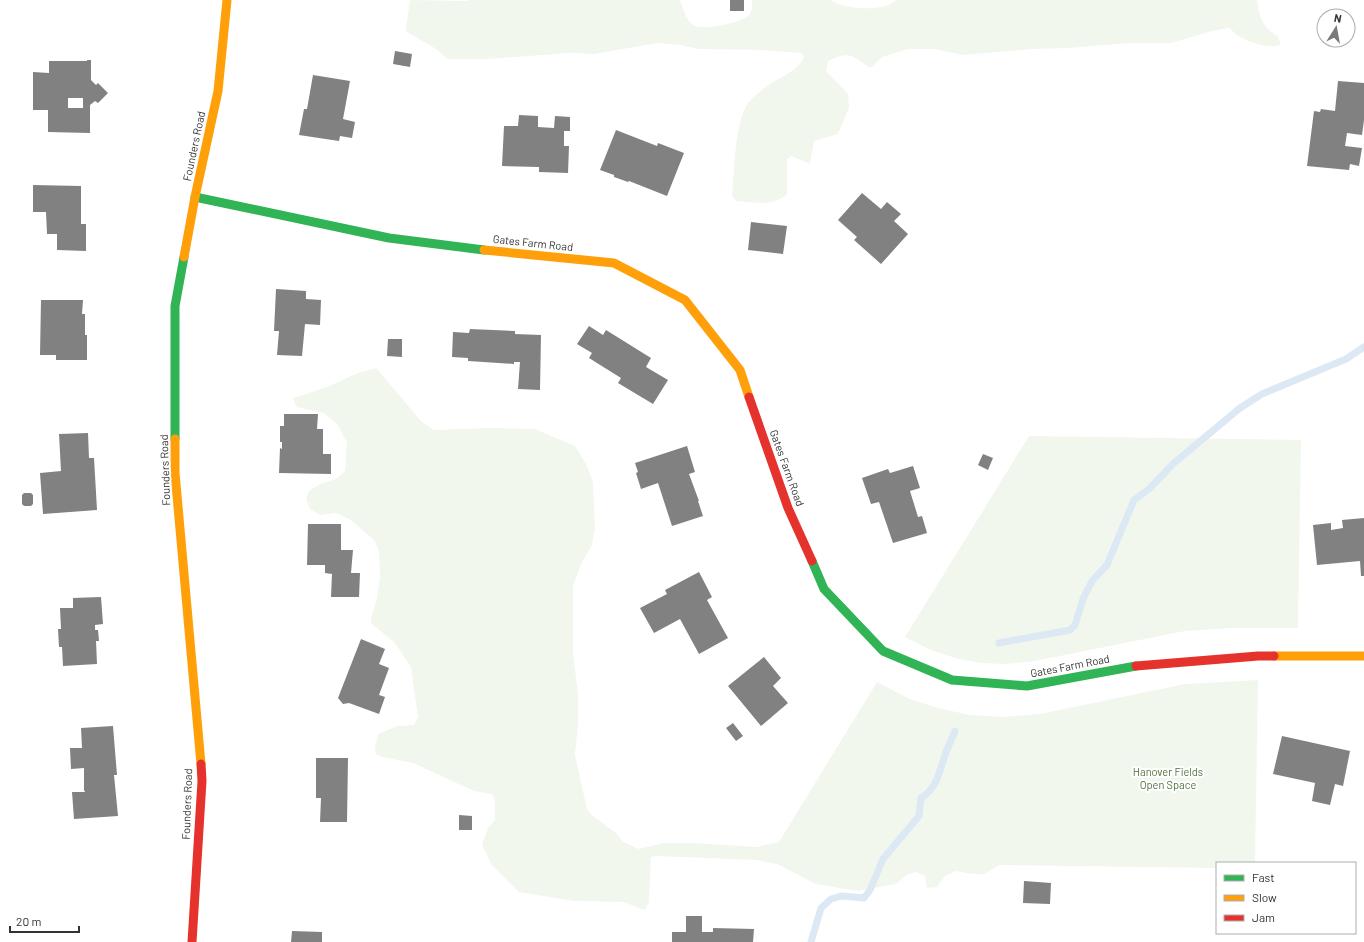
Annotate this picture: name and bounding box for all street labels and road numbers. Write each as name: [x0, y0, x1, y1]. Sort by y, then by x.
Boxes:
street label: Founders Road: [180, 110, 207, 182]
street label: Gates Farm Road: [492, 232, 574, 253]
street label: Gates Farm Road: [768, 428, 807, 508]
street label: Founders Road: [157, 434, 172, 506]
street label: Gates Farm Road: [1029, 651, 1111, 680]
street label: Founders Road: [179, 768, 194, 840]

